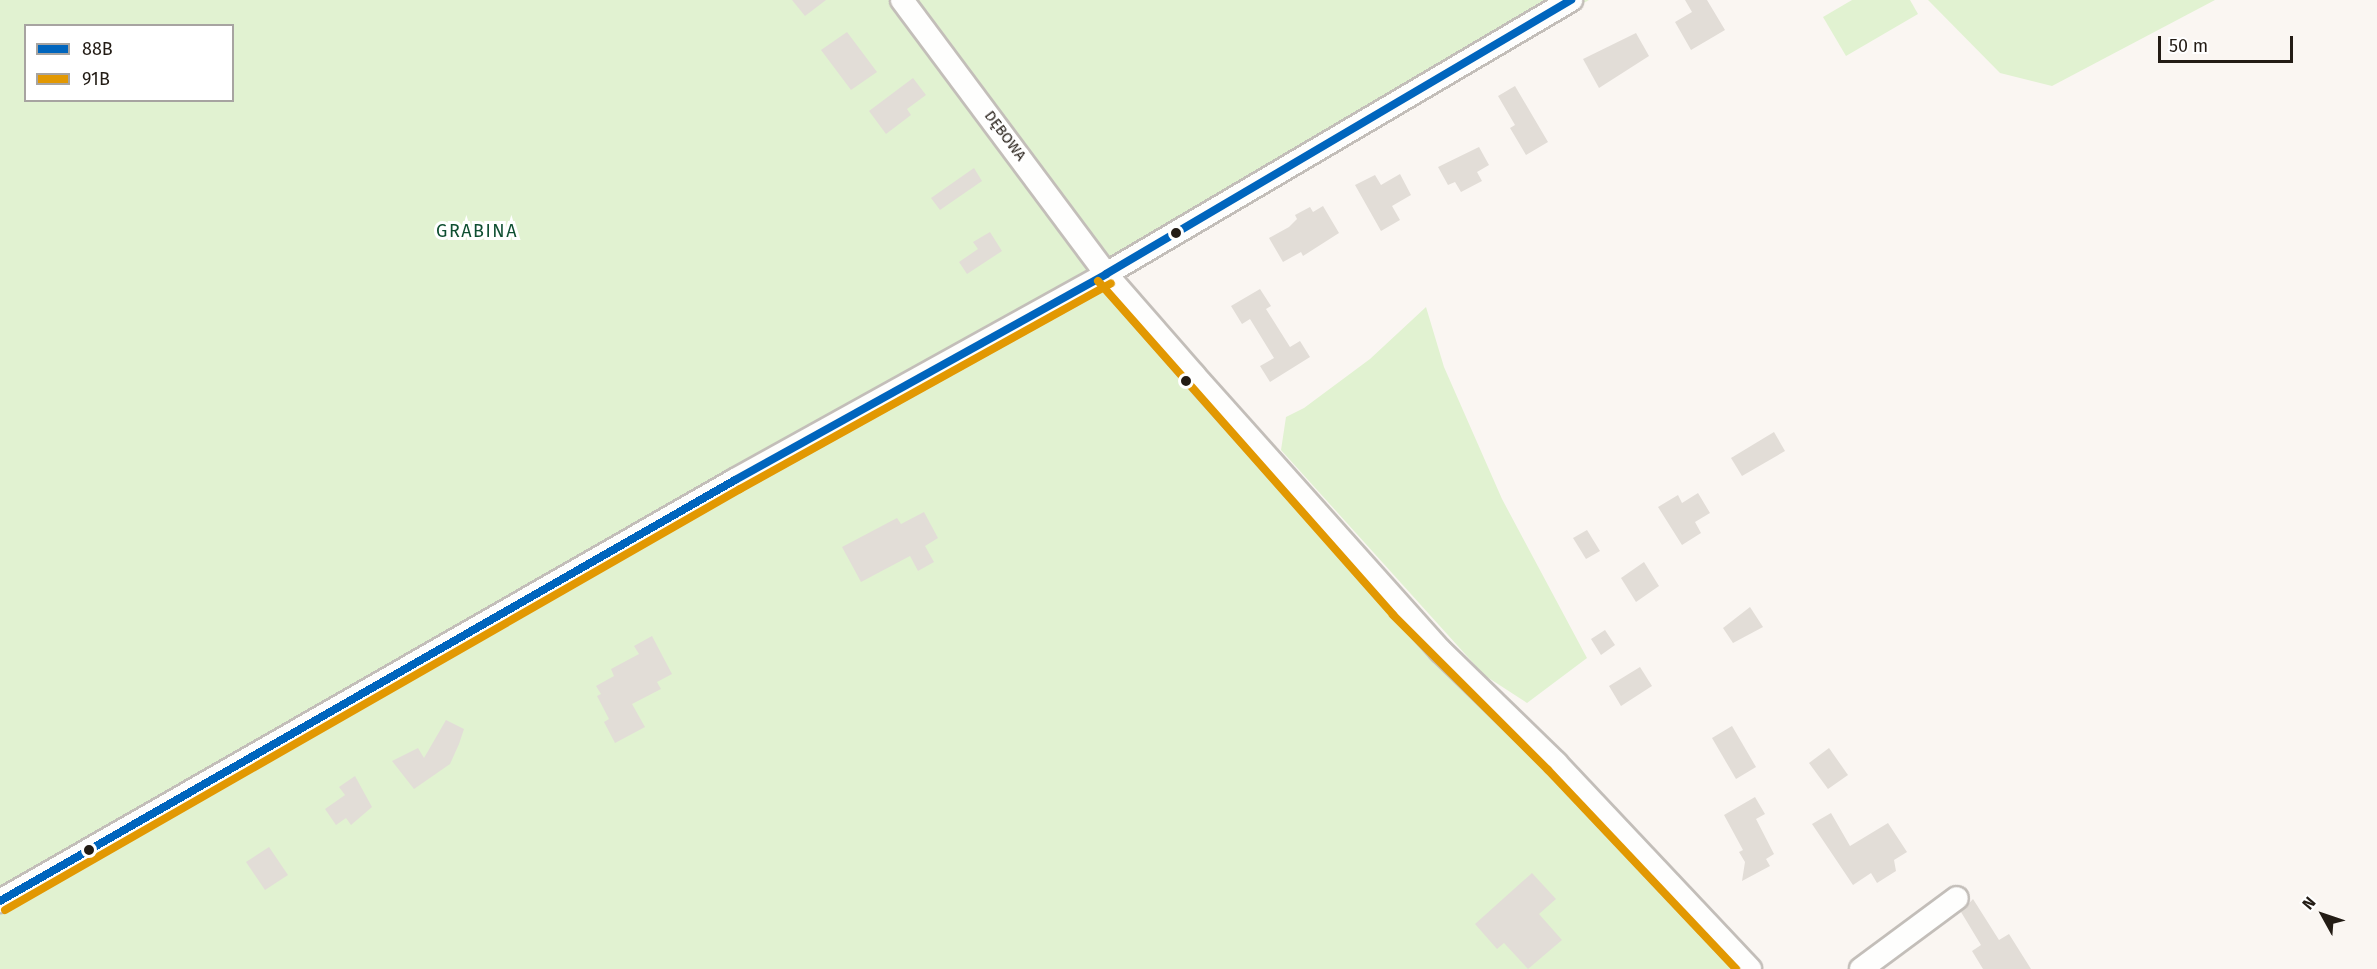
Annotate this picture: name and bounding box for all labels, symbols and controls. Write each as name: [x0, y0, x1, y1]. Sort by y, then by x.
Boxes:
legend: [24, 24, 234, 102]
scale bar: [2161, 24, 2296, 62]
text: 50 m: [2169, 35, 2208, 57]
text: 88B: [82, 38, 113, 60]
text: 91B: [82, 68, 110, 90]
street label: DĘBOWA: [980, 107, 1030, 165]
district label: GRABINA: [436, 220, 518, 242]
unlabelled marker: [1170, 227, 1182, 239]
unlabelled marker: [1180, 375, 1192, 387]
unlabelled marker: [83, 844, 95, 856]
north arrow: [2293, 885, 2353, 945]
text: N: [2298, 893, 2320, 913]

